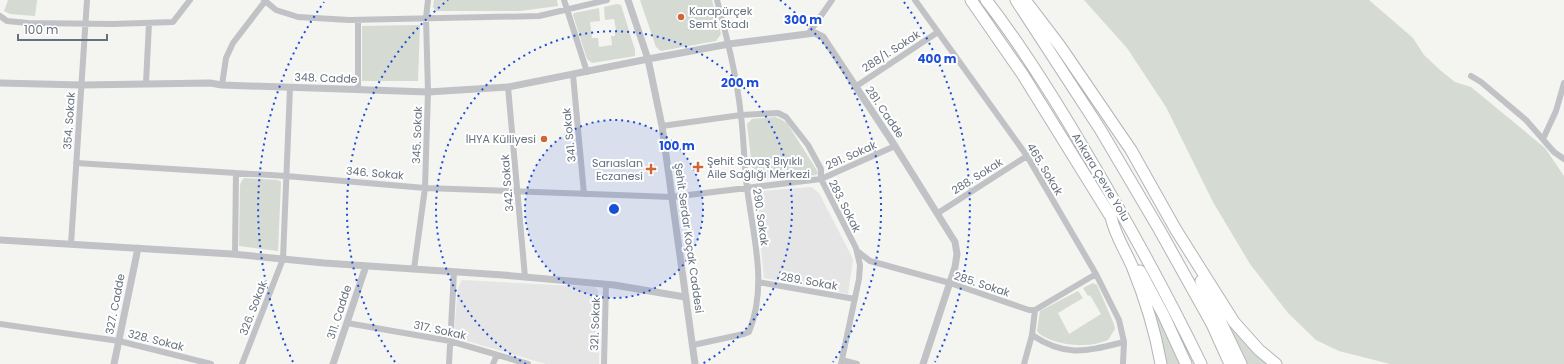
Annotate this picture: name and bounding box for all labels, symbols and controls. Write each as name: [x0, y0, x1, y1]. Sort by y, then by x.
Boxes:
place label: Karapürçek Semt Stadı: [689, 3, 753, 32]
text: 300 m: [784, 11, 822, 28]
marker: Karapürçek Semt Stadı: [676, 12, 686, 22]
scale bar: [18, 16, 107, 42]
text: 100 m: [24, 21, 58, 38]
street label: 288/1. Sokak: [859, 26, 924, 76]
text: 400 m: [917, 50, 957, 67]
street label: 348. Cadde: [294, 69, 358, 87]
text: 200 m: [721, 74, 759, 91]
street label: 281. Cadde: [862, 83, 908, 141]
street label: 354. Sokak: [59, 91, 79, 150]
street label: 345. Sokak: [408, 106, 426, 164]
street label: 341. Sokak: [558, 107, 580, 163]
street label: Ankara Çevre Yolu: [1068, 130, 1134, 224]
place label: İHYA Külliyesi: [466, 131, 536, 147]
marker: İHYA Külliyesi: [539, 134, 549, 144]
text: 100 m: [659, 137, 695, 154]
street label: 291. Sokak: [823, 137, 879, 173]
street label: 465. Sokak: [1023, 140, 1067, 198]
street label: 342. Sokak: [497, 153, 517, 212]
place label: Şehit Savaş Bıyıklı Aile Sağlığı Merkezi: [707, 153, 810, 182]
street label: 288. Sokak: [948, 154, 1006, 198]
place label: Sarıaslan Eczanesi: [592, 155, 643, 184]
marker: Şehit Savaş Bıyıklı Aile Sağlığı Merkezi: [692, 161, 704, 173]
street label: Şehit Serdar Koçak Caddesi: [671, 162, 708, 314]
street label: 346. Sokak: [345, 163, 405, 184]
marker: Sarıaslan Eczanesi: [646, 164, 656, 174]
street label: 283. Sokak: [825, 177, 865, 235]
street label: 290. Sokak: [749, 187, 773, 247]
centre of rings: [607, 202, 621, 216]
street label: 285. Sokak: [952, 267, 1012, 301]
street label: 289. Sokak: [779, 268, 839, 294]
street label: 327. Cadde: [101, 272, 129, 336]
street label: 326. Sokak: [235, 278, 271, 338]
street label: 311. Cadde: [323, 283, 355, 341]
street label: 321. Sokak: [586, 296, 604, 351]
street label: 317. Sokak: [412, 317, 468, 343]
street label: 328. Sokak: [126, 325, 186, 355]

